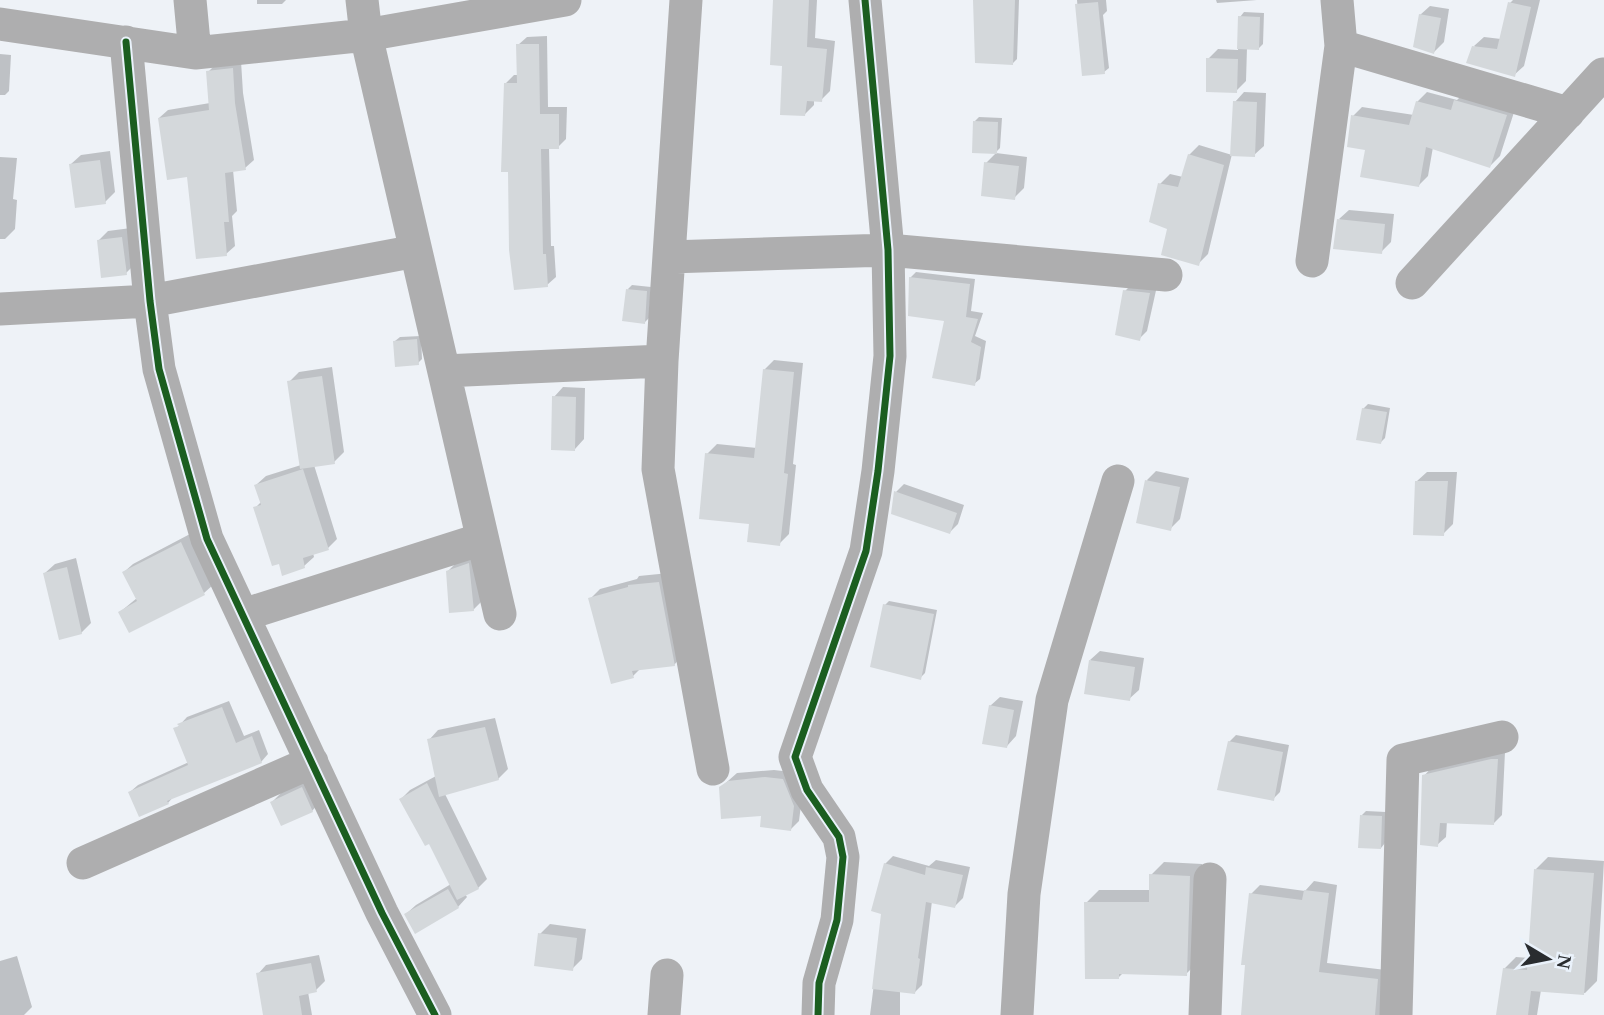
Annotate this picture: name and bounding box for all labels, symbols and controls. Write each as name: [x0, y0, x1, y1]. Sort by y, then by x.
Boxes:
north arrow: [1513, 924, 1583, 994]
text: N: [1553, 953, 1576, 971]

